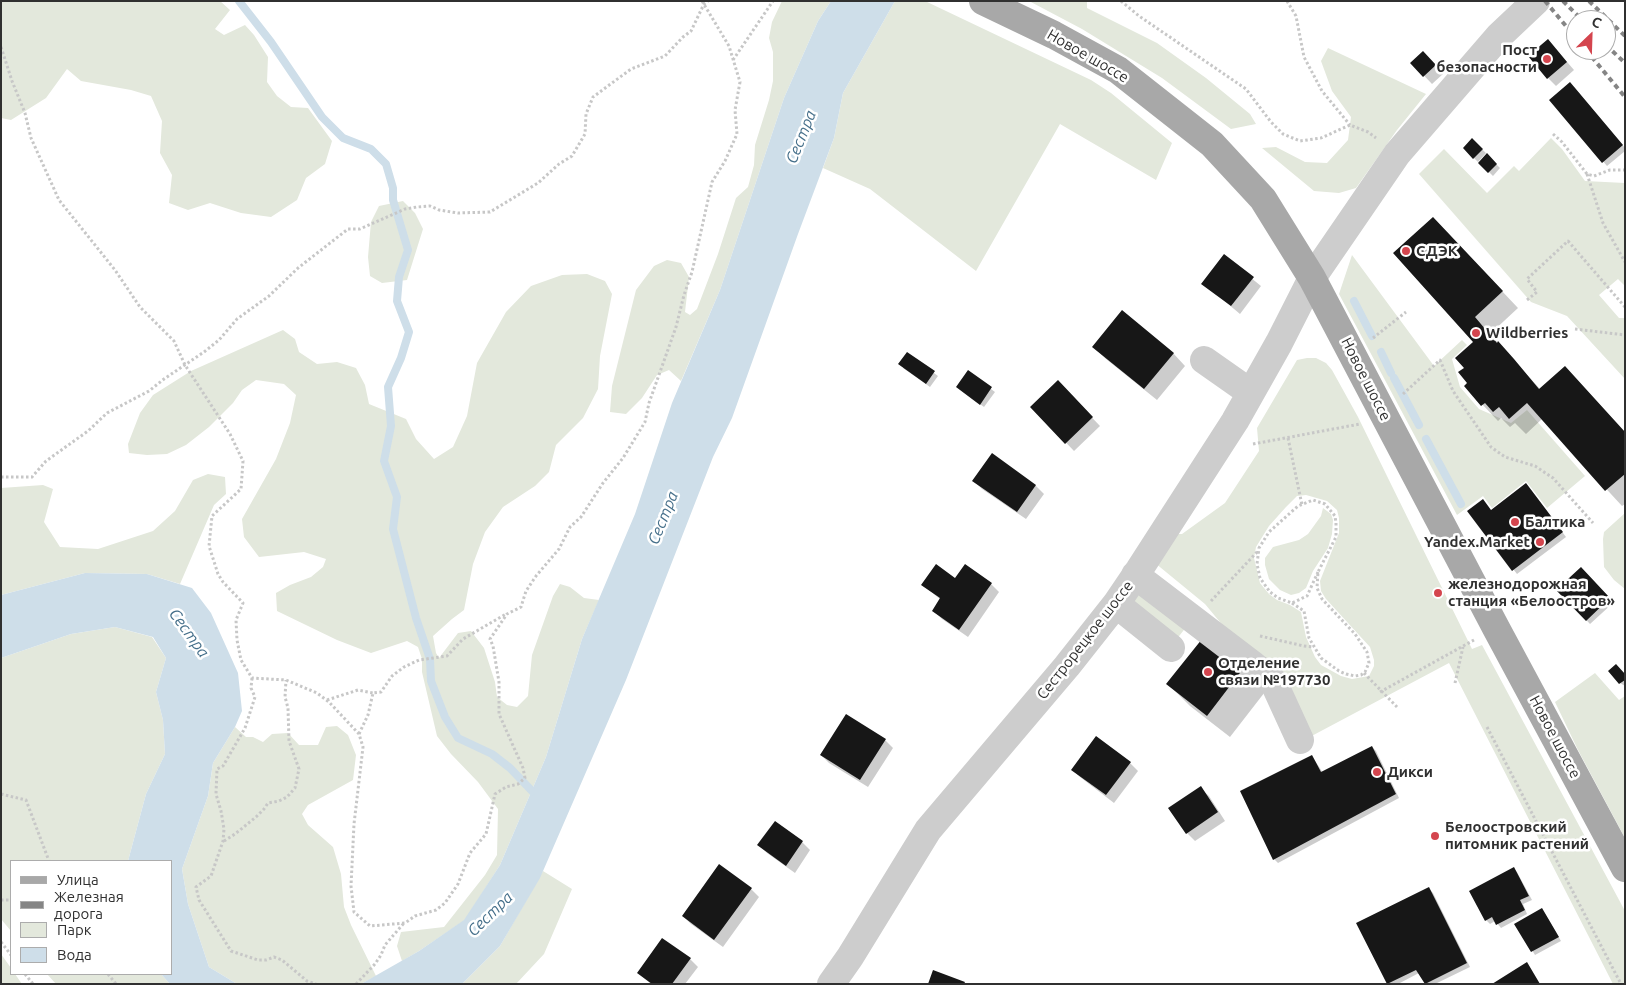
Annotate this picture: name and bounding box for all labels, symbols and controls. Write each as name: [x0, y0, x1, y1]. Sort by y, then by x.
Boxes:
north arrow: [1566, 10, 1616, 60]
text: С: [1589, 13, 1604, 31]
street label: Новое шоссе: [1044, 25, 1132, 87]
place label: Пост безопасности: [1437, 41, 1537, 76]
marker: Пост безопасности: [1541, 53, 1553, 65]
water label: Сестра: [782, 108, 820, 166]
place label: СДЭК: [1416, 242, 1458, 260]
marker: СДЭК: [1400, 245, 1412, 257]
place label: Wildberries: [1486, 324, 1568, 342]
marker: Wildberries: [1470, 327, 1482, 339]
street label: Новое шоссе: [1337, 334, 1395, 424]
water label: Сестра: [644, 489, 682, 547]
place label: Балтика: [1525, 513, 1585, 531]
marker: Балтика: [1509, 516, 1521, 528]
place label: Yandex.Market: [1424, 533, 1530, 551]
marker: Yandex.Market: [1534, 536, 1546, 548]
place label: железнодорожная станция «Белоостров»: [1448, 575, 1615, 610]
street label: Сестрорецкое шоссе: [1033, 577, 1137, 703]
marker: железнодорожная станция «Белоостров»: [1432, 587, 1444, 599]
water label: Сестра: [165, 605, 213, 661]
place label: Отделение связи №197730: [1218, 654, 1330, 689]
marker: Отделение связи №197730: [1202, 666, 1214, 678]
street label: Новое шоссе: [1526, 693, 1584, 781]
place label: Дикси: [1387, 763, 1433, 781]
marker: Дикси: [1371, 766, 1383, 778]
place label: Белоостровский питомник растений: [1445, 818, 1589, 853]
marker: Белоостровский питомник растений: [1429, 830, 1441, 842]
legend: [10, 860, 172, 975]
text: Улица: [57, 871, 99, 888]
text: Железная дорога: [54, 888, 124, 922]
water label: Сестра: [463, 888, 517, 940]
text: Парк: [57, 921, 92, 938]
text: Вода: [57, 946, 92, 963]

